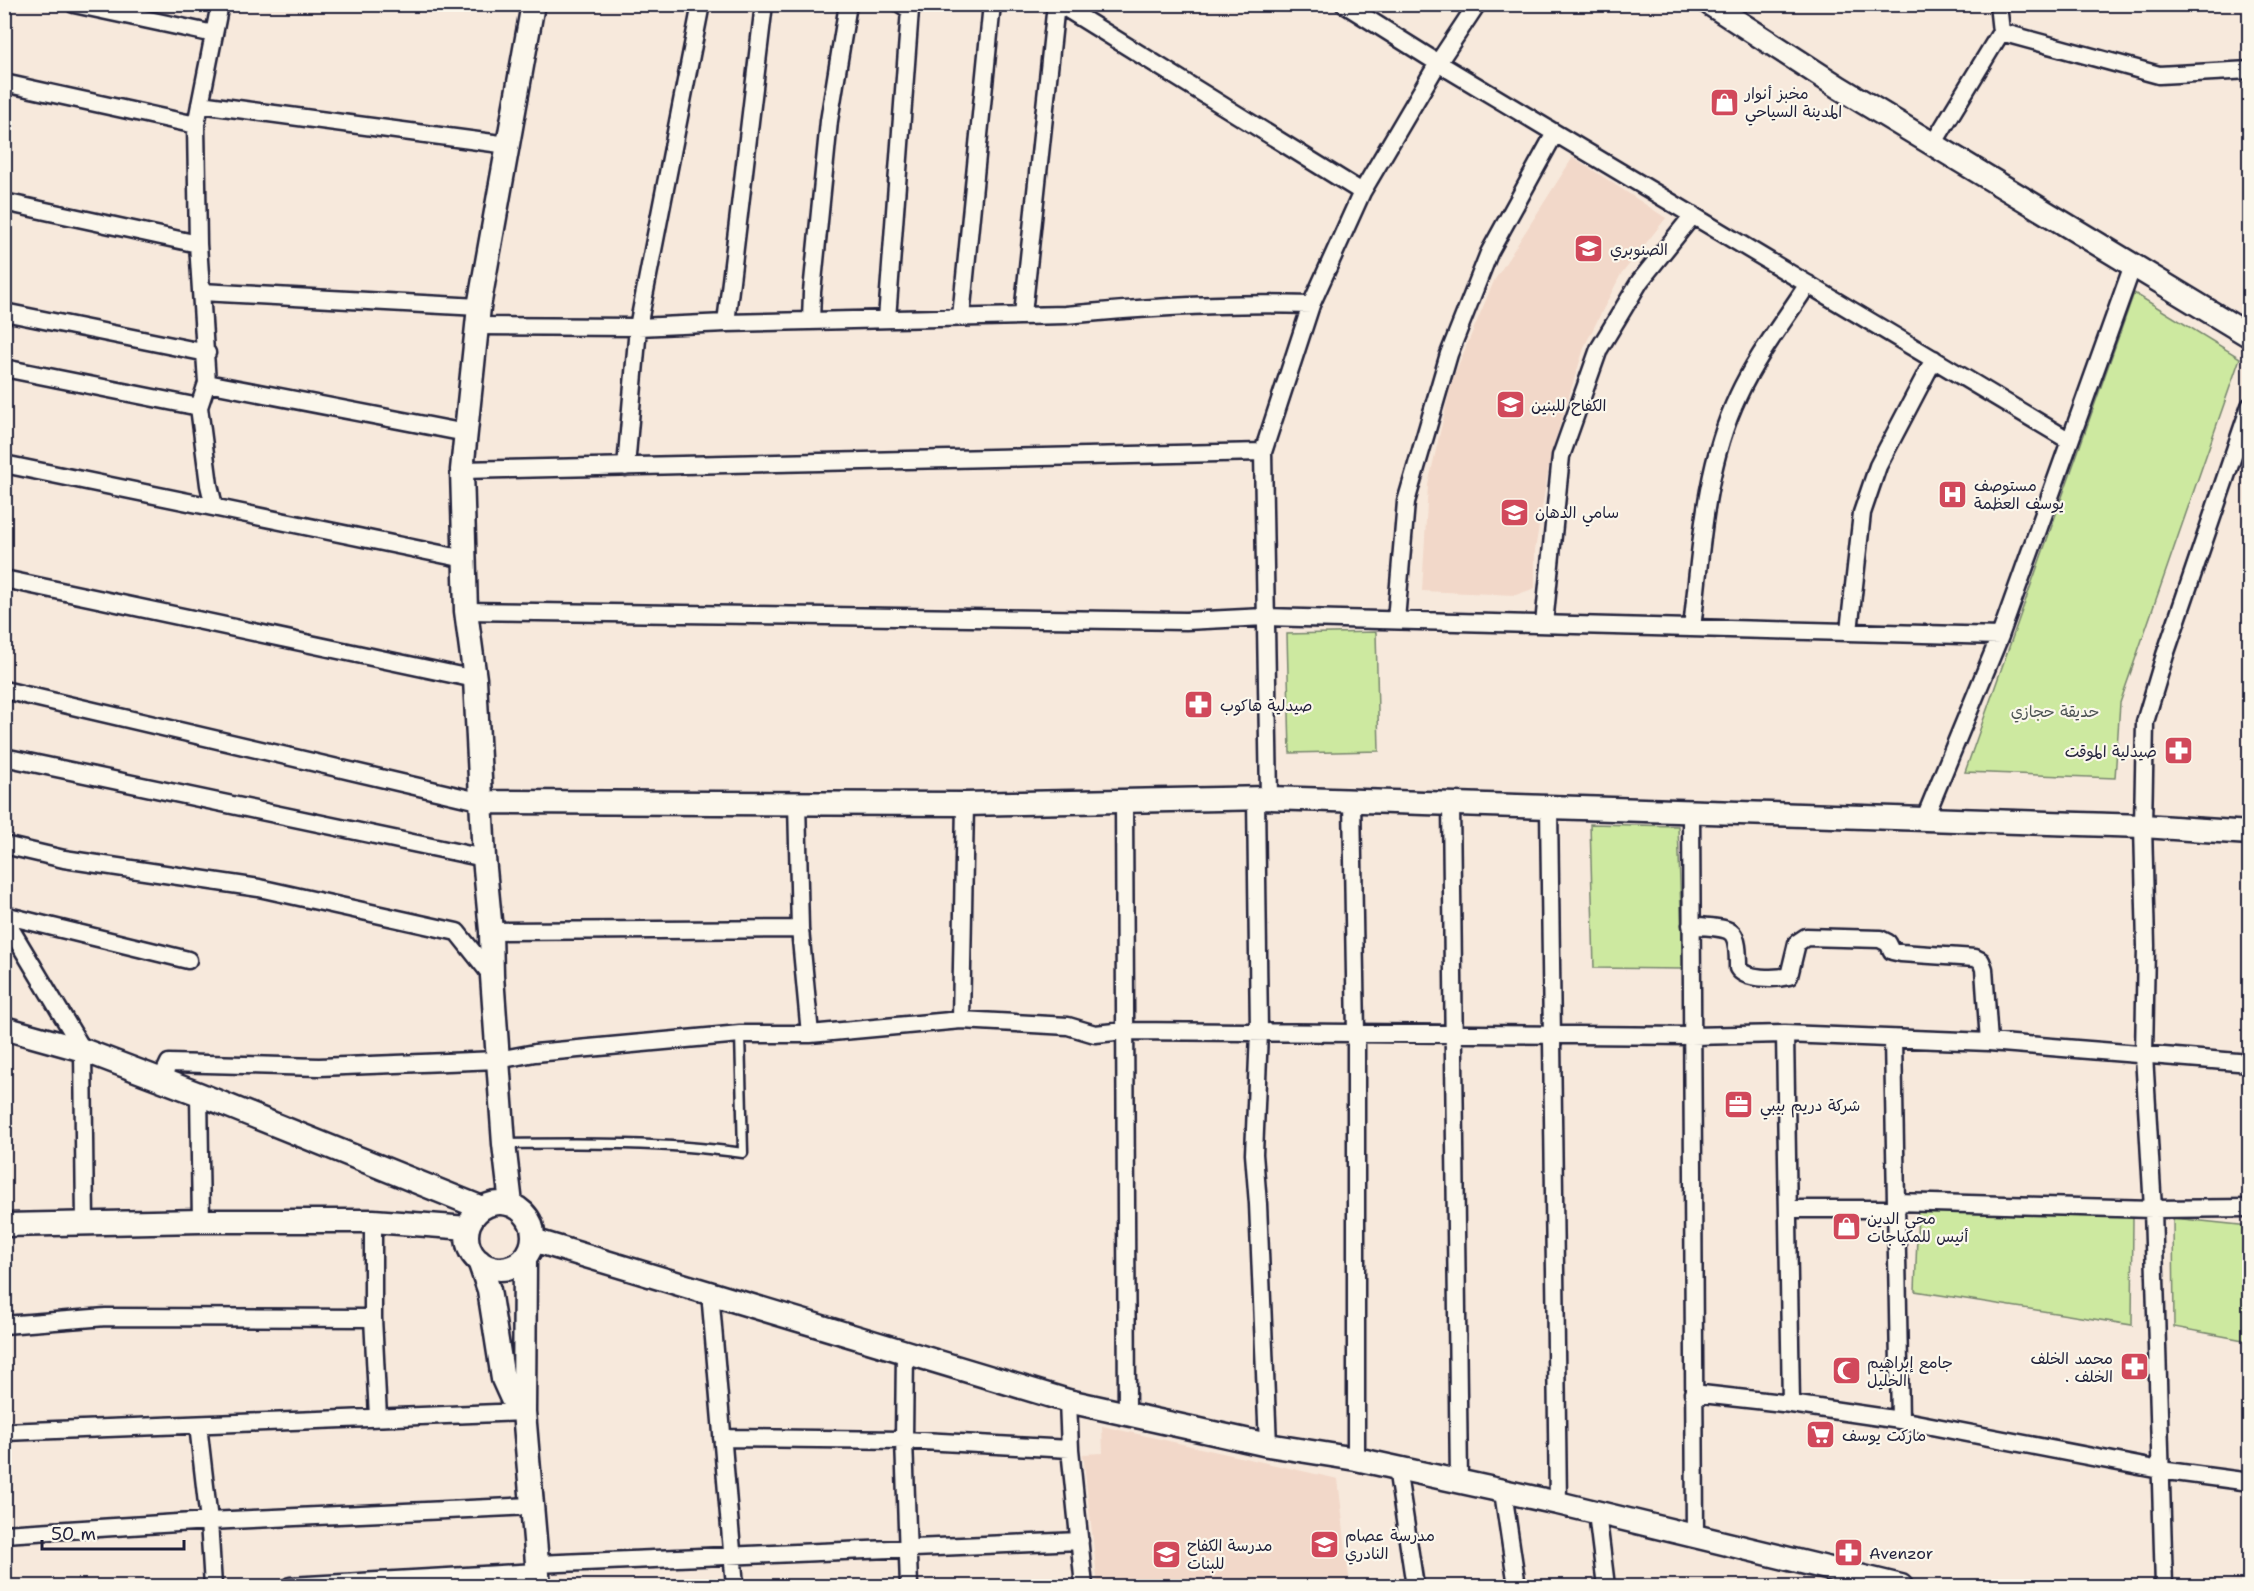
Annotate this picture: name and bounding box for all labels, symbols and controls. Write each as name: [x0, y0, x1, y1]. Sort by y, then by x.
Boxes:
place label: مخبز أنوار المدينة السياحي: [1743, 83, 1842, 126]
shop icon: مخبز أنوار المدينة السياحي: [1708, 86, 1740, 118]
school or university icon: الصنوبري: [1573, 233, 1605, 265]
place label: الصنوبري: [1610, 239, 1668, 261]
school or university icon: الكفاح للبنين: [1494, 389, 1526, 421]
place label: الكفاح للبنين: [1531, 395, 1606, 416]
place label: مستوصف يوسف العظمة: [1974, 475, 2064, 514]
hospital icon: مستوصف يوسف العظمة: [1937, 478, 1969, 510]
school or university icon: سامي الدهان: [1498, 496, 1530, 528]
place label: سامي الدهان: [1535, 502, 1619, 527]
pharmacy icon: صيدلية هاكوب: [1183, 689, 1215, 721]
place label: صيدلية هاكوب: [1220, 695, 1313, 716]
park label: حديقة حجازي: [2011, 701, 2099, 723]
pharmacy icon: صيدلية الموقت: [2162, 735, 2194, 767]
place label: صيدلية الموقت: [2065, 741, 2157, 762]
office icon: شركة دريم بيبي: [1723, 1089, 1755, 1121]
place label: شركة دريم بيبي: [1760, 1095, 1860, 1120]
place label: محي الدين أنيس للمكياجات: [1867, 1208, 1968, 1247]
shop icon: محي الدين أنيس للمكياجات: [1830, 1211, 1862, 1243]
place label: محمد الخلف . الخلف: [2030, 1348, 2113, 1387]
pharmacy icon: محمد الخلف . الخلف: [2118, 1351, 2150, 1383]
place label: جامع إبراهيم الخليل: [1867, 1352, 1953, 1391]
mosque icon: جامع إبراهيم الخليل: [1830, 1355, 1862, 1387]
supermarket icon: ماركت يوسف: [1805, 1419, 1837, 1451]
place label: ماركت يوسف: [1842, 1425, 1926, 1446]
scale bar: [42, 1513, 184, 1551]
text: 50 m: [51, 1522, 96, 1546]
place label: مدرسة عصام النادري: [1345, 1525, 1435, 1565]
school or university icon: مدرسة عصام النادري: [1308, 1528, 1340, 1560]
place label: مدرسة الكفاح للبنات: [1187, 1535, 1272, 1574]
pharmacy icon: Avenzor: [1832, 1537, 1864, 1569]
school or university icon: مدرسة الكفاح للبنات: [1150, 1538, 1182, 1570]
place label: Avenzor: [1869, 1543, 1933, 1564]

